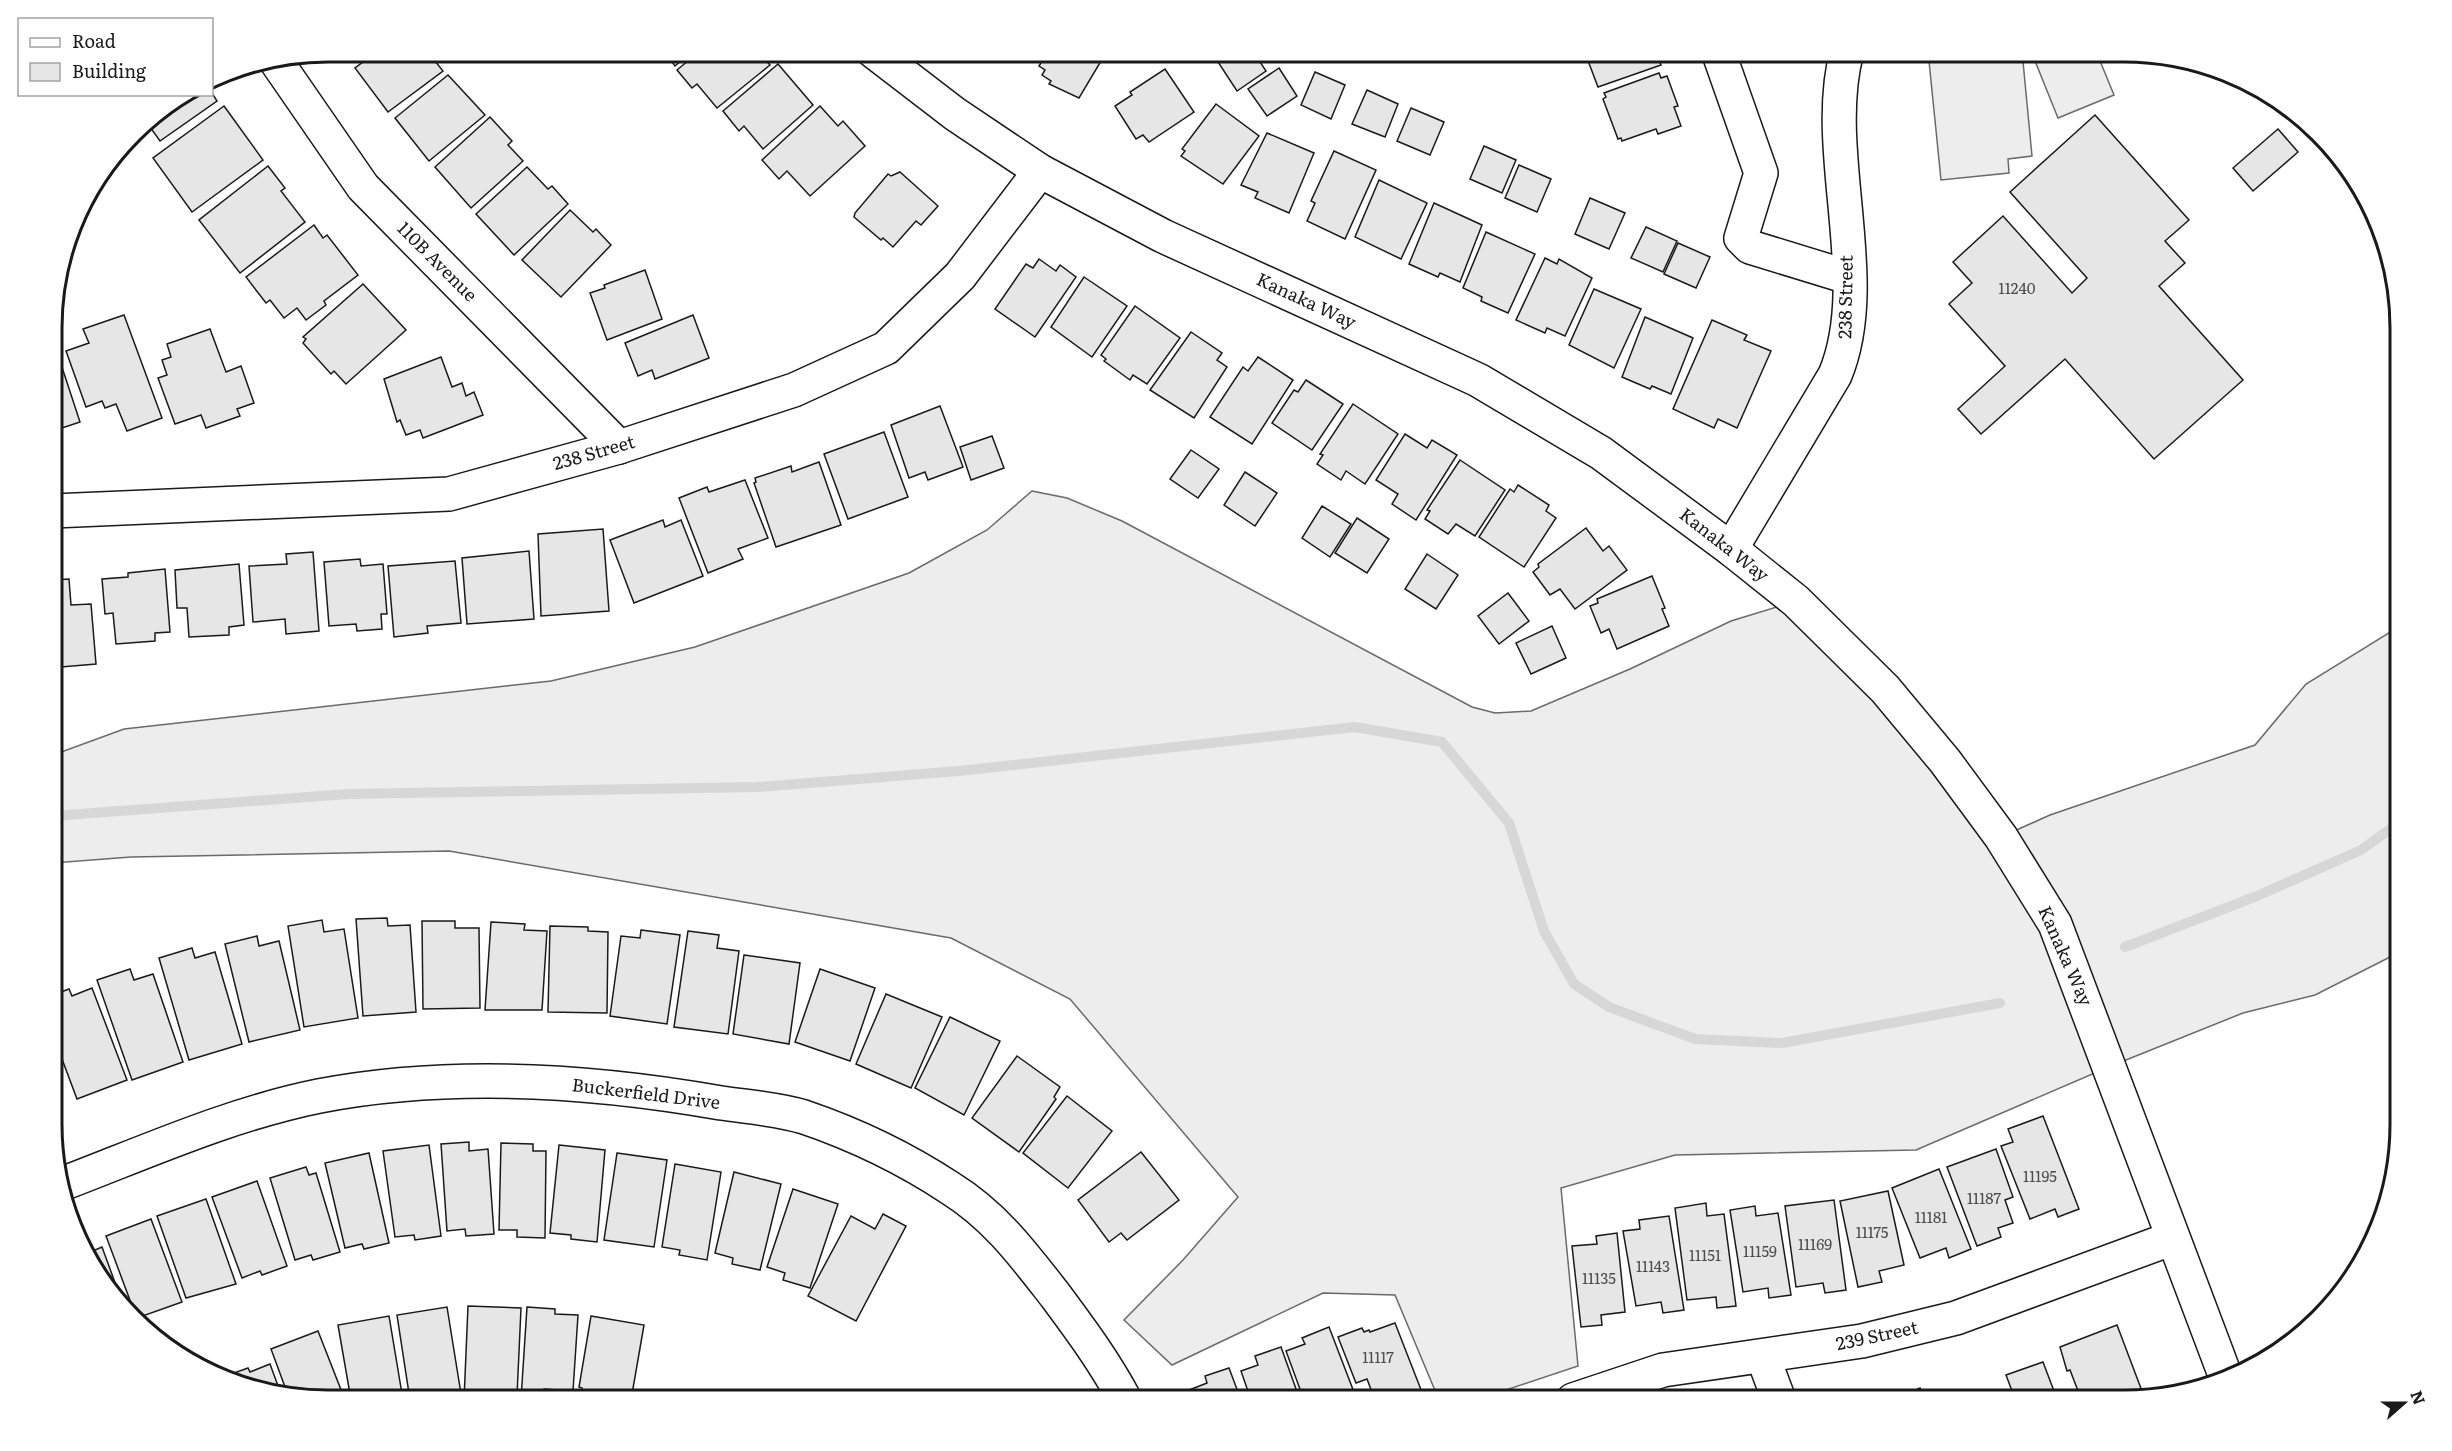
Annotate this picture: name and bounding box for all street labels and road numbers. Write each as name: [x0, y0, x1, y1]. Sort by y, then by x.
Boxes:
street label: 110B Avenue: [392, 215, 484, 307]
street label: 238 Street: [1830, 254, 1859, 339]
street label: Kanaka Way: [1252, 265, 1361, 335]
street label: 238 Street: [550, 427, 638, 476]
street label: Kanaka Way: [1674, 500, 1776, 588]
street label: Kanaka Way: [2032, 901, 2101, 1010]
street label: Buckerfield Drive: [571, 1070, 722, 1115]
street label: 239 Street: [1833, 1313, 1921, 1356]

